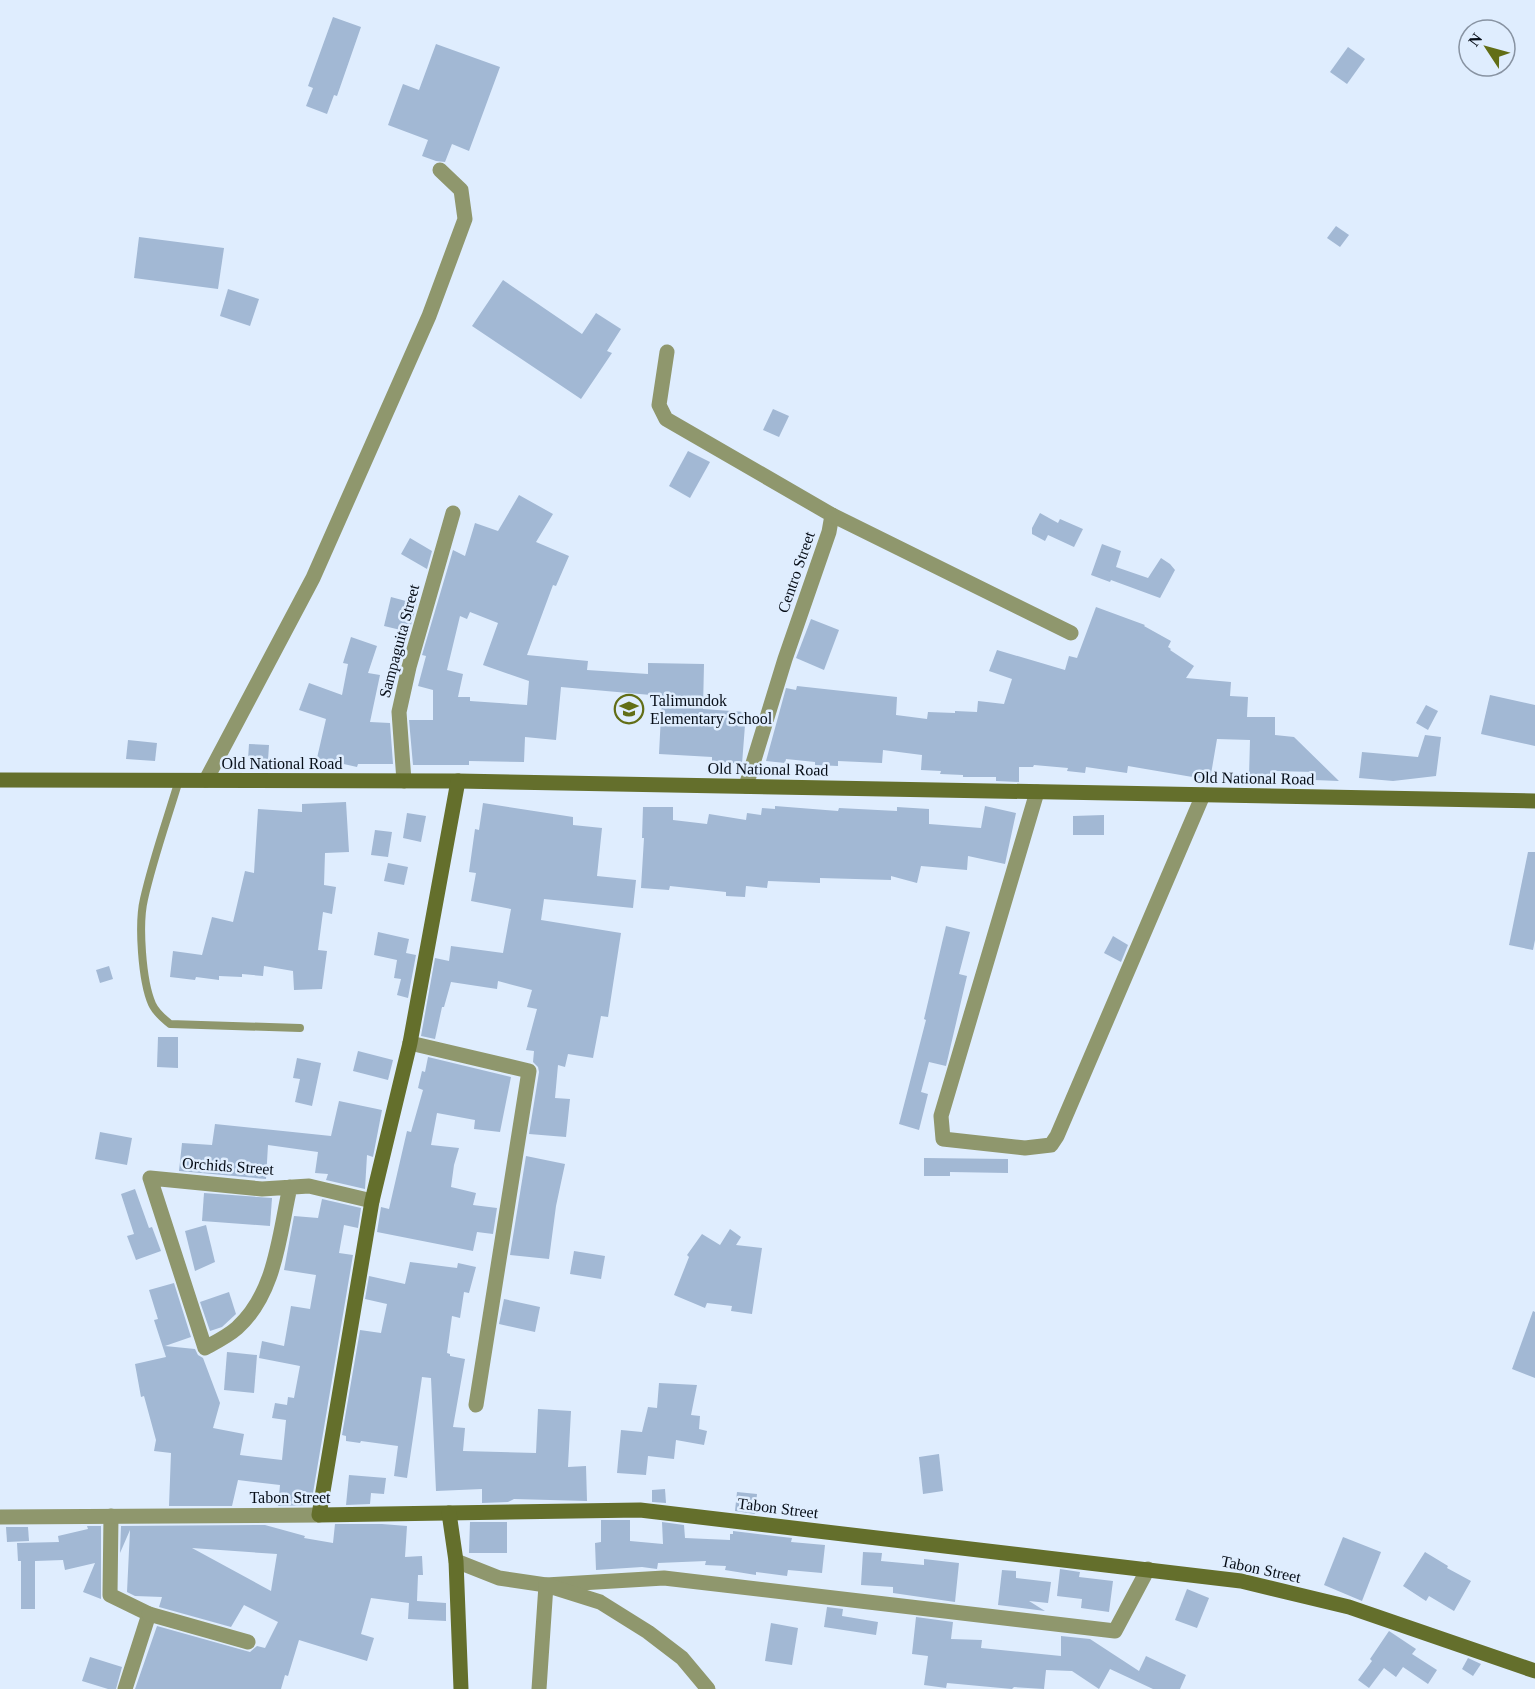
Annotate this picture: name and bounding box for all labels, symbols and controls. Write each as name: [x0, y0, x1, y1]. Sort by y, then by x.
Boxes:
north arrow: [1457, 18, 1517, 78]
text: N: [1465, 29, 1486, 49]
street label: Centro Street: [774, 529, 818, 615]
street label: Sampaguita Street: [376, 582, 423, 700]
place label: Talimundok Elementary School: [650, 692, 773, 728]
school or university icon: Talimundok Elementary School: [613, 693, 645, 725]
street label: Old National Road: [222, 755, 342, 772]
street label: Old National Road: [707, 759, 829, 779]
street label: Old National Road: [1193, 768, 1315, 788]
street label: Orchids Street: [182, 1154, 275, 1178]
street label: Tabon Street: [249, 1489, 331, 1506]
street label: Tabon Street: [737, 1495, 820, 1521]
street label: Tabon Street: [1220, 1552, 1303, 1586]

